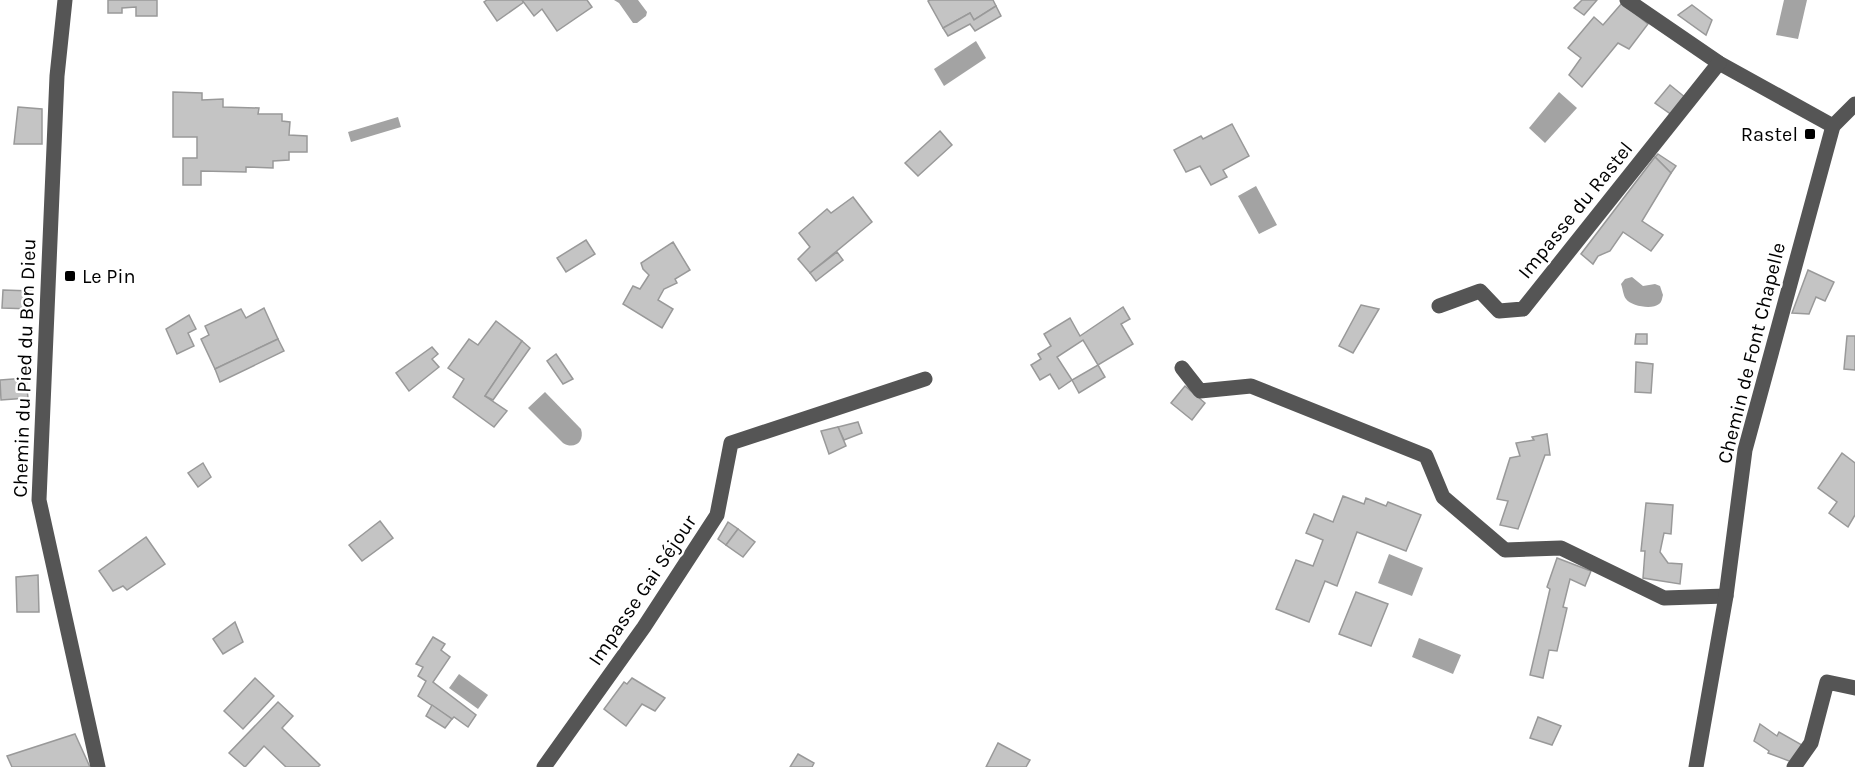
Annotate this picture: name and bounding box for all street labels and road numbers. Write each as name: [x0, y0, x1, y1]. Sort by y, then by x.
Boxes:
street label: Impasse du Rastel: [1513, 137, 1637, 283]
street label: Chemin du Pied du Bon Dieu: [8, 238, 41, 498]
street label: Chemin de Font Chapelle: [1713, 240, 1790, 466]
street label: Impasse Gai Séjour: [584, 510, 702, 670]

